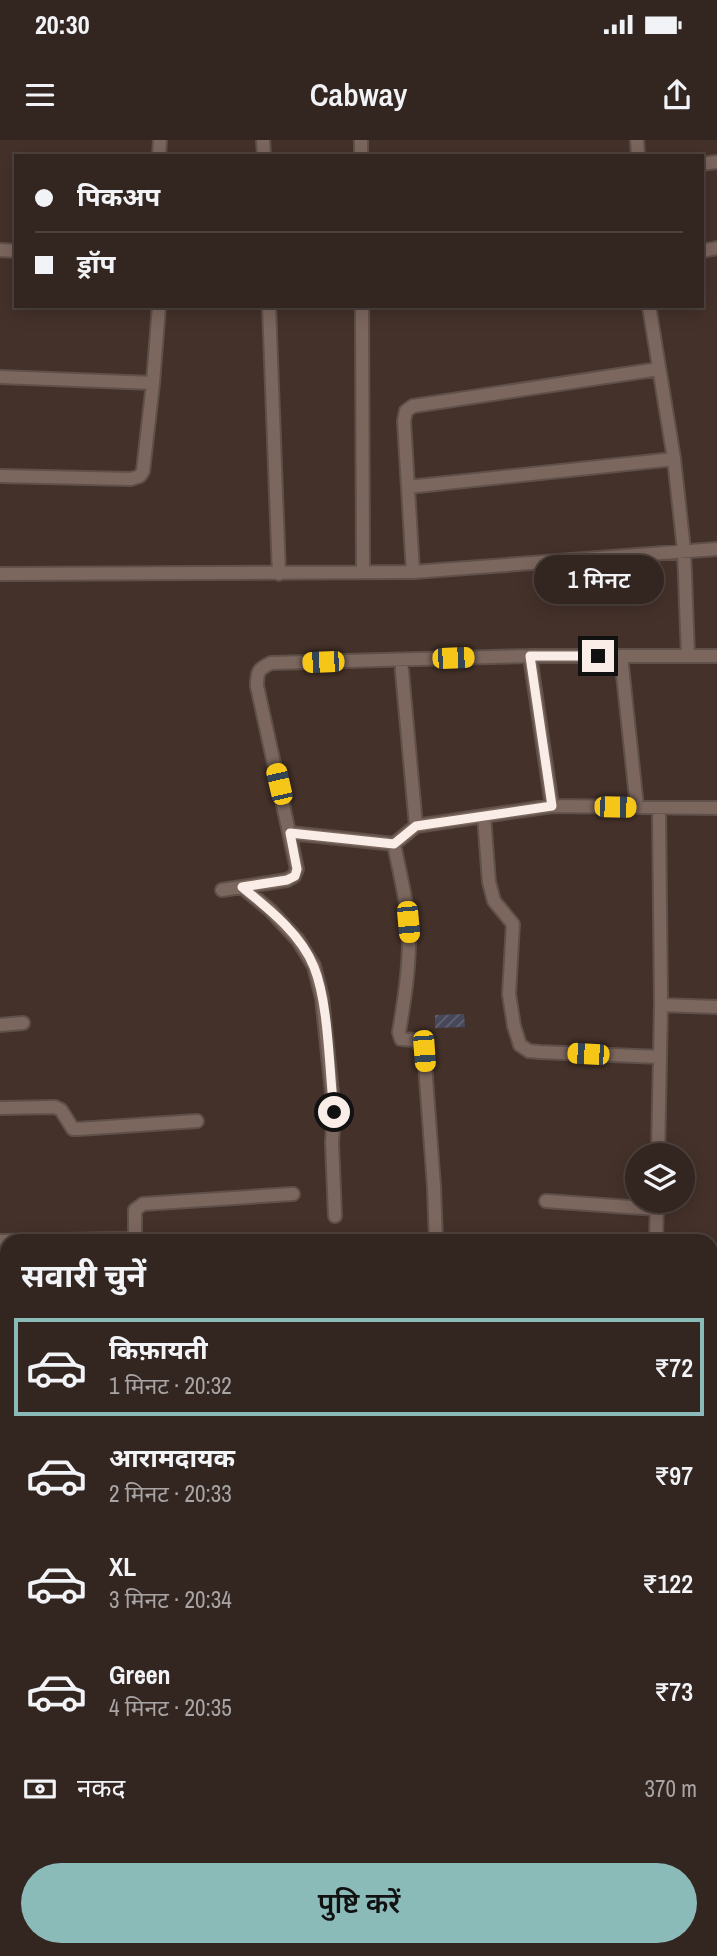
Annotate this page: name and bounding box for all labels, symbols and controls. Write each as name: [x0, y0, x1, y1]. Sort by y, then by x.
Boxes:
text: 20:30: [35, 7, 90, 42]
text: Cabway: [310, 73, 407, 116]
icon: menu: [21, 76, 59, 114]
icon: share: [658, 76, 696, 114]
text: पिकअप: [77, 179, 160, 214]
text: ड्रॉप: [77, 246, 115, 281]
callout: 1 मिनट: [533, 554, 663, 603]
text: 1 मिनट: [568, 564, 630, 595]
route end: [582, 640, 614, 672]
car: [432, 647, 475, 669]
car: [302, 651, 345, 673]
car: [265, 761, 294, 807]
car: [594, 796, 637, 818]
car: [396, 900, 421, 944]
car: [413, 1029, 436, 1073]
car: [567, 1042, 610, 1066]
route start: [318, 1096, 350, 1128]
map controls: [625, 1143, 695, 1213]
button: layers: [625, 1143, 695, 1213]
text: सवारी चुनें: [21, 1254, 146, 1297]
text: किफ़ायती: [109, 1332, 208, 1367]
icon: car: [25, 1336, 88, 1399]
text: ₹72: [654, 1350, 693, 1385]
text: 1 मिनट · 20:32: [109, 1370, 232, 1401]
text: आरामदायक: [109, 1440, 235, 1475]
icon: car: [25, 1444, 88, 1507]
text: ₹97: [654, 1458, 693, 1493]
text: 2 मिनट · 20:33: [109, 1478, 232, 1509]
text: XL: [109, 1549, 136, 1584]
icon: car: [25, 1552, 88, 1615]
text: ₹122: [643, 1566, 693, 1601]
text: 3 मिनट · 20:34: [109, 1584, 232, 1615]
text: Green: [109, 1657, 171, 1692]
icon: car: [25, 1660, 88, 1723]
text: ₹73: [654, 1674, 693, 1709]
text: 4 मिनट · 20:35: [109, 1692, 232, 1723]
icon: cash: [21, 1770, 59, 1808]
text: नकद: [77, 1770, 125, 1805]
text: 370 m: [645, 1773, 697, 1804]
button: पुष्टि करें: [21, 1863, 697, 1943]

